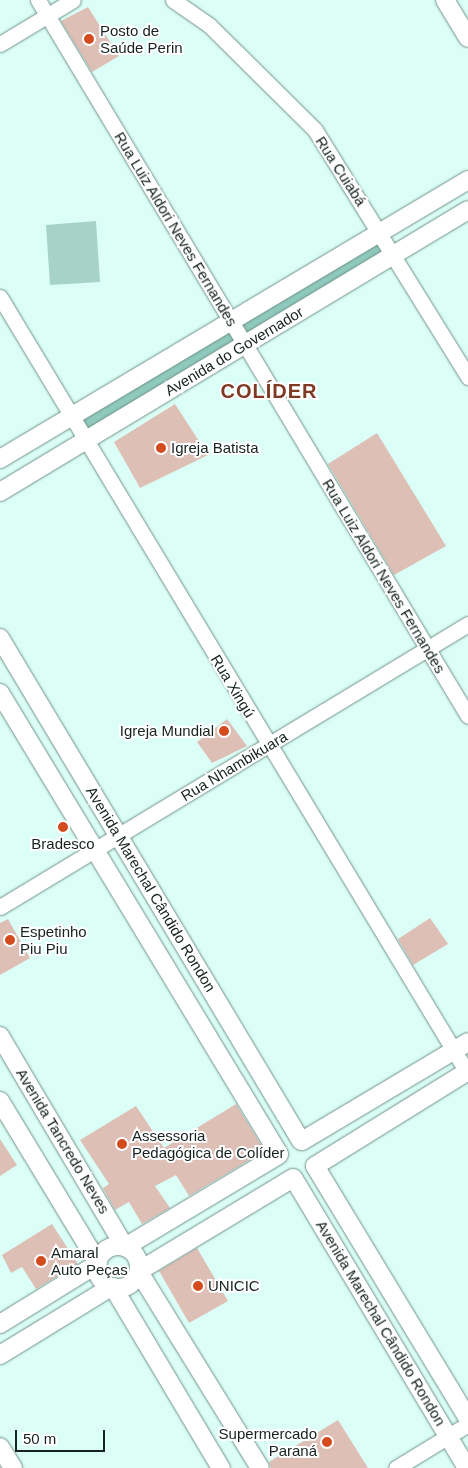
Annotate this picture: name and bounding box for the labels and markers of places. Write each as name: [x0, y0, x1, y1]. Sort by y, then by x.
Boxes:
place label: Posto de Saúde Perin: [100, 21, 183, 56]
marker: Posto de Saúde Perin: [82, 32, 96, 46]
place label: Igreja Batista: [171, 439, 259, 457]
marker: Igreja Batista: [155, 442, 167, 454]
place label: Igreja Mundial: [120, 722, 214, 740]
marker: Igreja Mundial: [218, 725, 230, 737]
marker: Bradesco: [57, 821, 69, 833]
place label: Bradesco: [31, 835, 95, 853]
place label: Espetinho Piu Piu: [20, 922, 87, 957]
marker: Espetinho Piu Piu: [4, 934, 16, 946]
place label: Assessoria Pedagógica de Colíder: [132, 1126, 285, 1161]
marker: Assessoria Pedagógica de Colíder: [116, 1138, 128, 1150]
place label: Amaral Auto Peças: [51, 1243, 128, 1278]
marker: Amaral Auto Peças: [35, 1255, 47, 1267]
place label: UNICIC: [208, 1277, 260, 1295]
marker: UNICIC: [192, 1280, 204, 1292]
place label: Supermercado Paraná: [219, 1424, 317, 1459]
marker: Supermercado Paraná: [321, 1436, 333, 1448]

